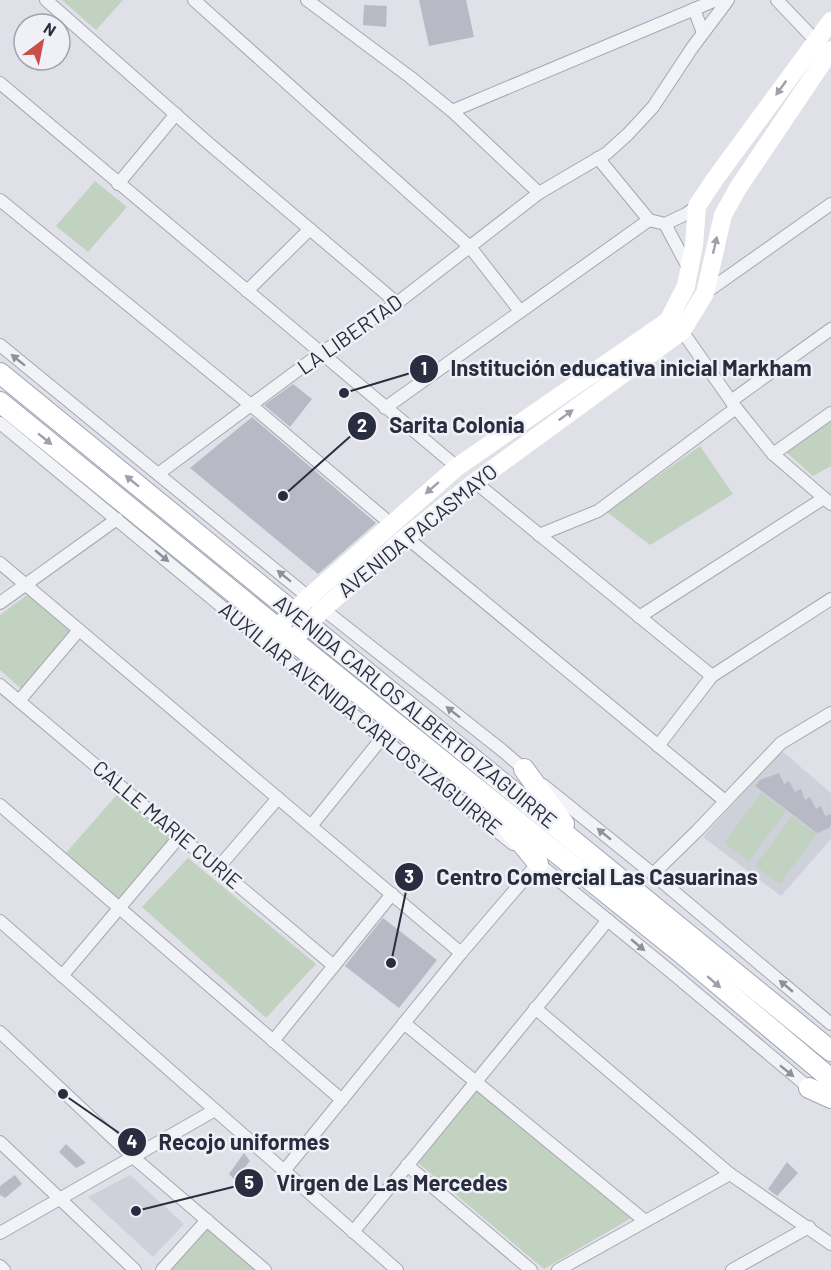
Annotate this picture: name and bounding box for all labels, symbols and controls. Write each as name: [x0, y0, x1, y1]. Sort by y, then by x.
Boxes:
north arrow: [12, 12, 72, 72]
text: N: [41, 18, 60, 40]
one-way arrow: [775, 80, 787, 96]
one-way arrow: [711, 236, 721, 254]
street label: LA LIBERTAD: [292, 288, 406, 379]
callout: Institución educativa inicial Markham: [409, 349, 824, 389]
one-way arrow: [11, 354, 26, 366]
text: Institución educativa inicial Markham: [450, 354, 812, 380]
text: 1: [421, 357, 427, 379]
callout: Sarita Colonia: [347, 406, 537, 446]
one-way arrow: [558, 410, 573, 422]
text: Sarita Colonia: [389, 411, 525, 437]
text: 2: [357, 414, 367, 436]
one-way arrow: [37, 432, 53, 445]
street label: AVENIDA PACASMAYO: [332, 458, 502, 602]
one-way arrow: [124, 475, 139, 487]
one-way arrow: [425, 481, 440, 494]
one-way arrow: [154, 550, 170, 563]
one-way arrow: [276, 570, 292, 583]
street label: AVENIDA CARLOS ALBERTO IZAGUIRRE: [269, 589, 562, 833]
street label: AUXILIAR AVENIDA CARLOS IZAGUIRRE: [215, 596, 507, 840]
one-way arrow: [445, 706, 460, 718]
street label: CALLE MARIE CURIE: [88, 754, 247, 893]
one-way arrow: [596, 828, 612, 841]
callout: Centro Comercial Las Casuarinas: [394, 857, 769, 897]
text: Centro Comercial Las Casuarinas: [436, 863, 758, 889]
text: 3: [404, 865, 414, 887]
one-way arrow: [630, 938, 645, 951]
one-way arrow: [706, 975, 721, 988]
one-way arrow: [779, 980, 794, 993]
one-way arrow: [779, 1064, 795, 1077]
callout: Recojo uniformes: [117, 1122, 342, 1162]
text: Recojo uniformes: [159, 1128, 329, 1154]
text: 4: [127, 1130, 138, 1152]
callout: Virgen de Las Mercedes: [234, 1163, 520, 1203]
text: Virgen de Las Mercedes: [276, 1169, 508, 1195]
text: 5: [244, 1171, 254, 1193]

